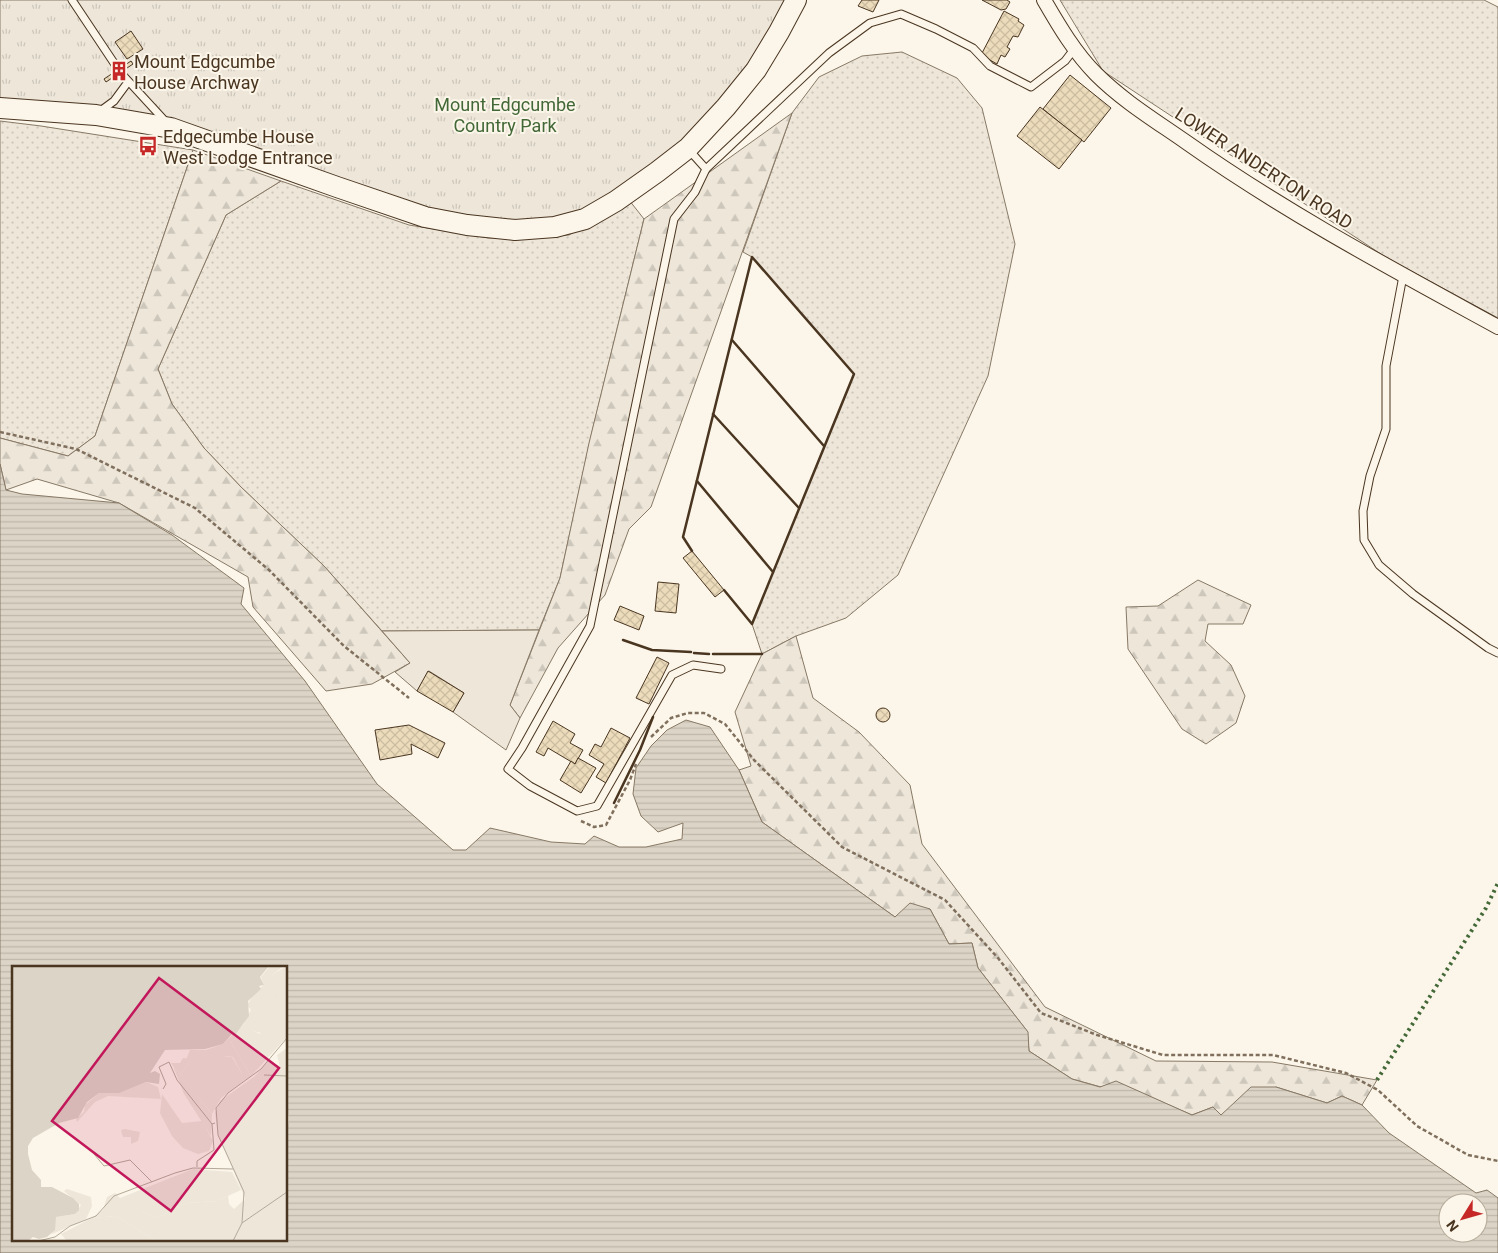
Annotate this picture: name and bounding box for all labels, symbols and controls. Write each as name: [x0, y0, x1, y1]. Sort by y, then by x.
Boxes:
place label: Mount Edgcumbe House Archway: [134, 51, 275, 93]
building icon: Mount Edgcumbe House Archway: [108, 60, 130, 82]
park label: Mount Edgcumbe Country Park: [434, 94, 576, 136]
street label: LOWER ANDERTON ROAD: [1171, 103, 1357, 233]
place label: Edgecumbe House West Lodge Entrance: [163, 126, 333, 168]
bus stop icon: Edgecumbe House West Lodge Entrance: [137, 135, 159, 157]
inset map: [12, 966, 288, 1240]
north arrow: [1438, 1193, 1488, 1243]
text: N: [1443, 1217, 1462, 1235]

